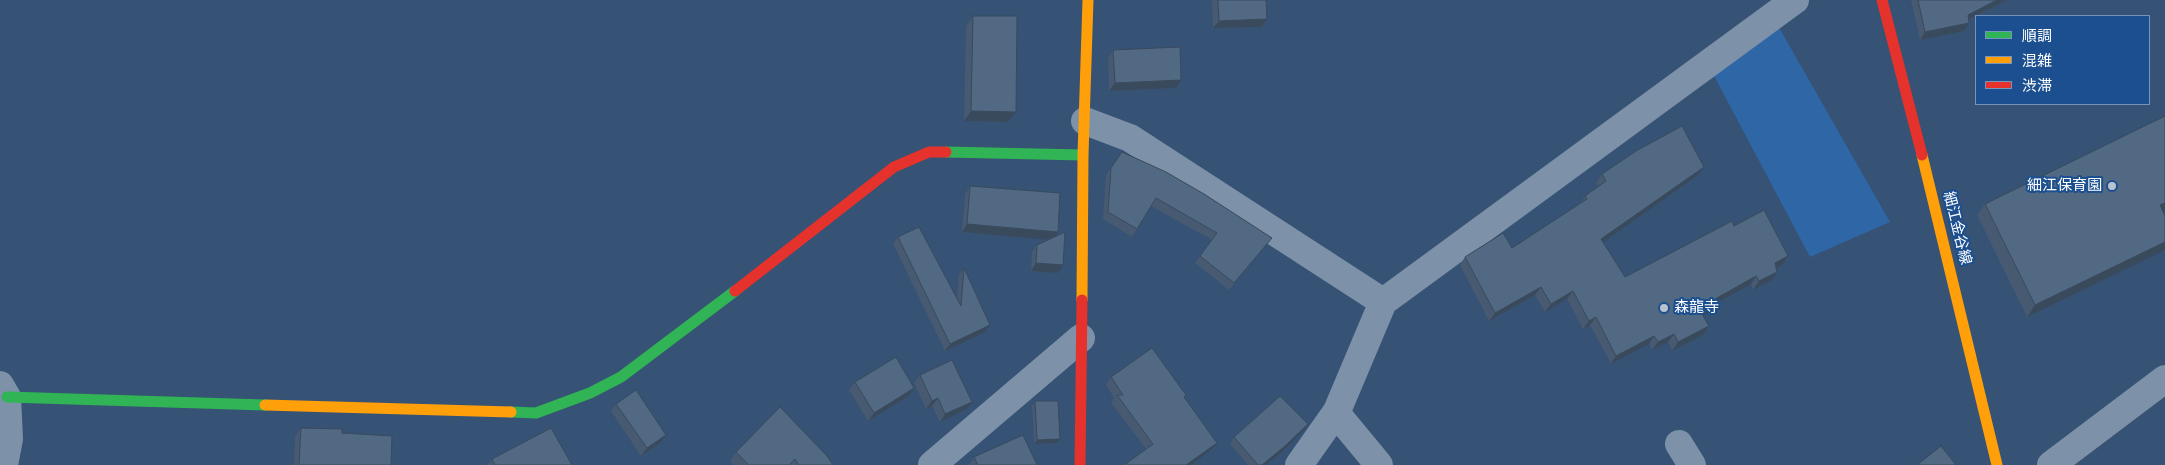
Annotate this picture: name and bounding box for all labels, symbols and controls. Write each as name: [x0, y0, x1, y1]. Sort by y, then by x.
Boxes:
legend: [1975, 15, 2150, 105]
text: 順調: [2022, 27, 2052, 45]
text: 混雑: [2022, 52, 2052, 70]
text: 渋滞: [2022, 77, 2052, 95]
place label: 細江保育園: [2027, 177, 2102, 195]
marker: 細江保育園: [2106, 180, 2118, 192]
street label: 細江金谷線: [1939, 189, 1975, 267]
place label: 森龍寺: [1674, 299, 1719, 317]
marker: 森龍寺: [1658, 302, 1670, 314]

